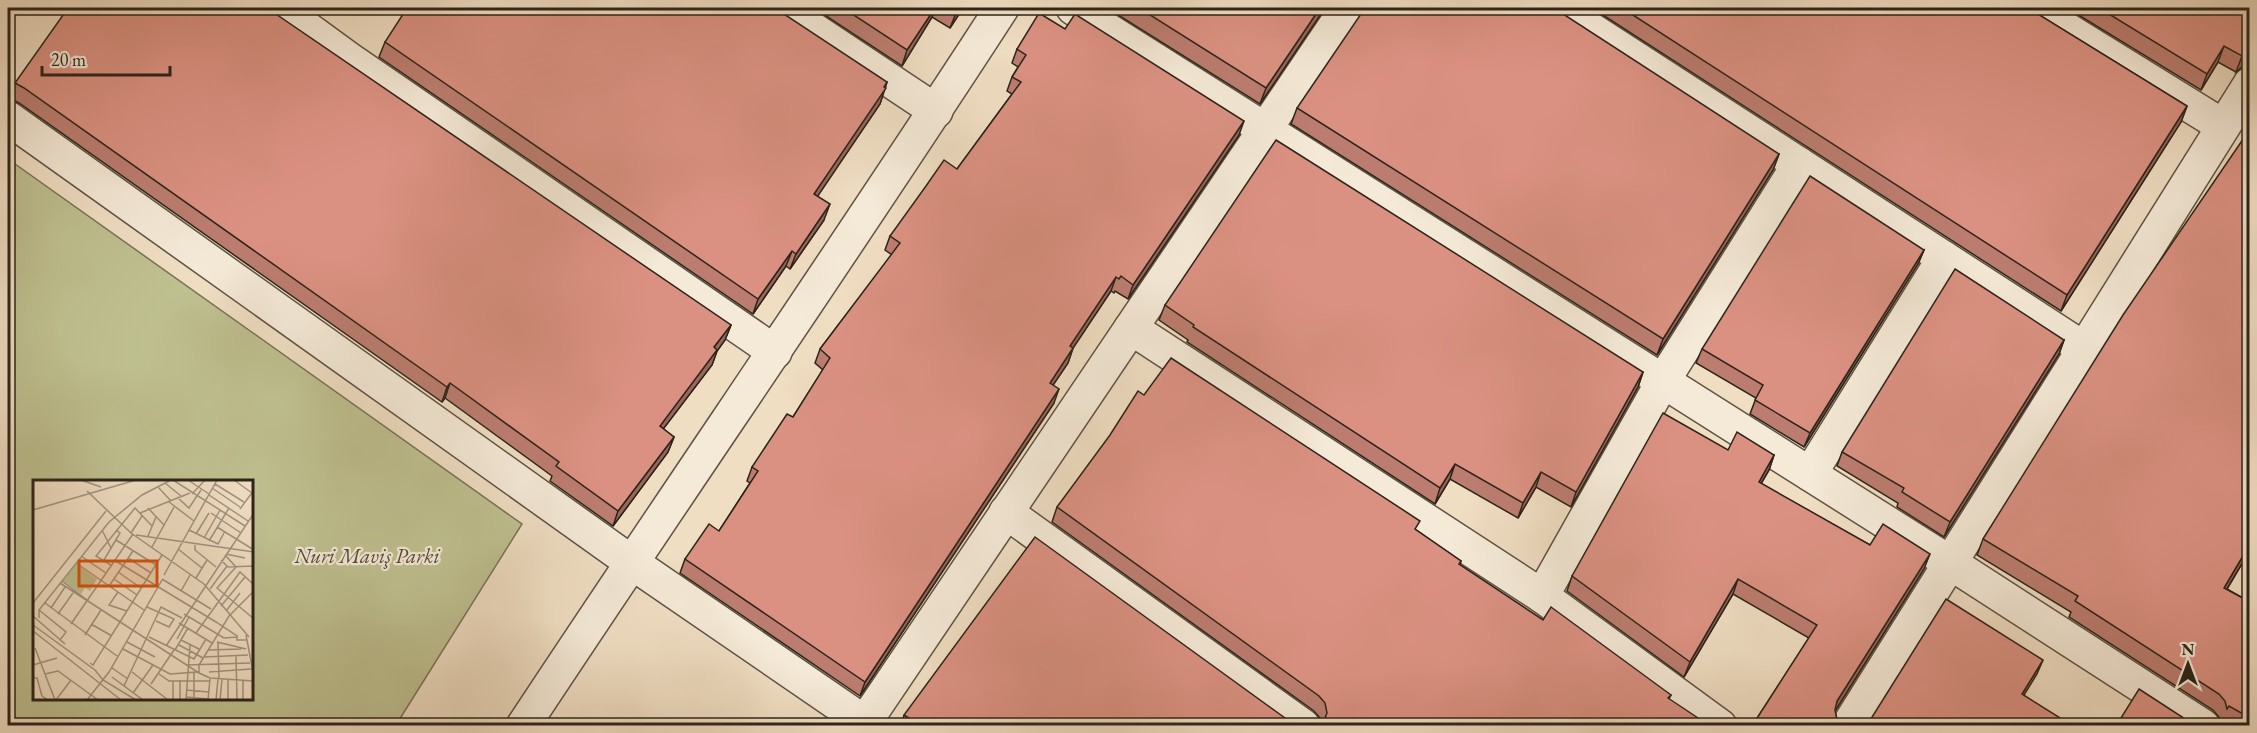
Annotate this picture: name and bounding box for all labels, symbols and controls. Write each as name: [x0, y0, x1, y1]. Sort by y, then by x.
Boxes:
scale bar: [42, 39, 170, 77]
text: 20 m: [51, 48, 86, 71]
inset map: [33, 480, 254, 700]
park label: Nuri Maviş Parki: [293, 542, 440, 569]
north arrow: [2158, 634, 2218, 694]
text: N: [2182, 639, 2195, 660]

